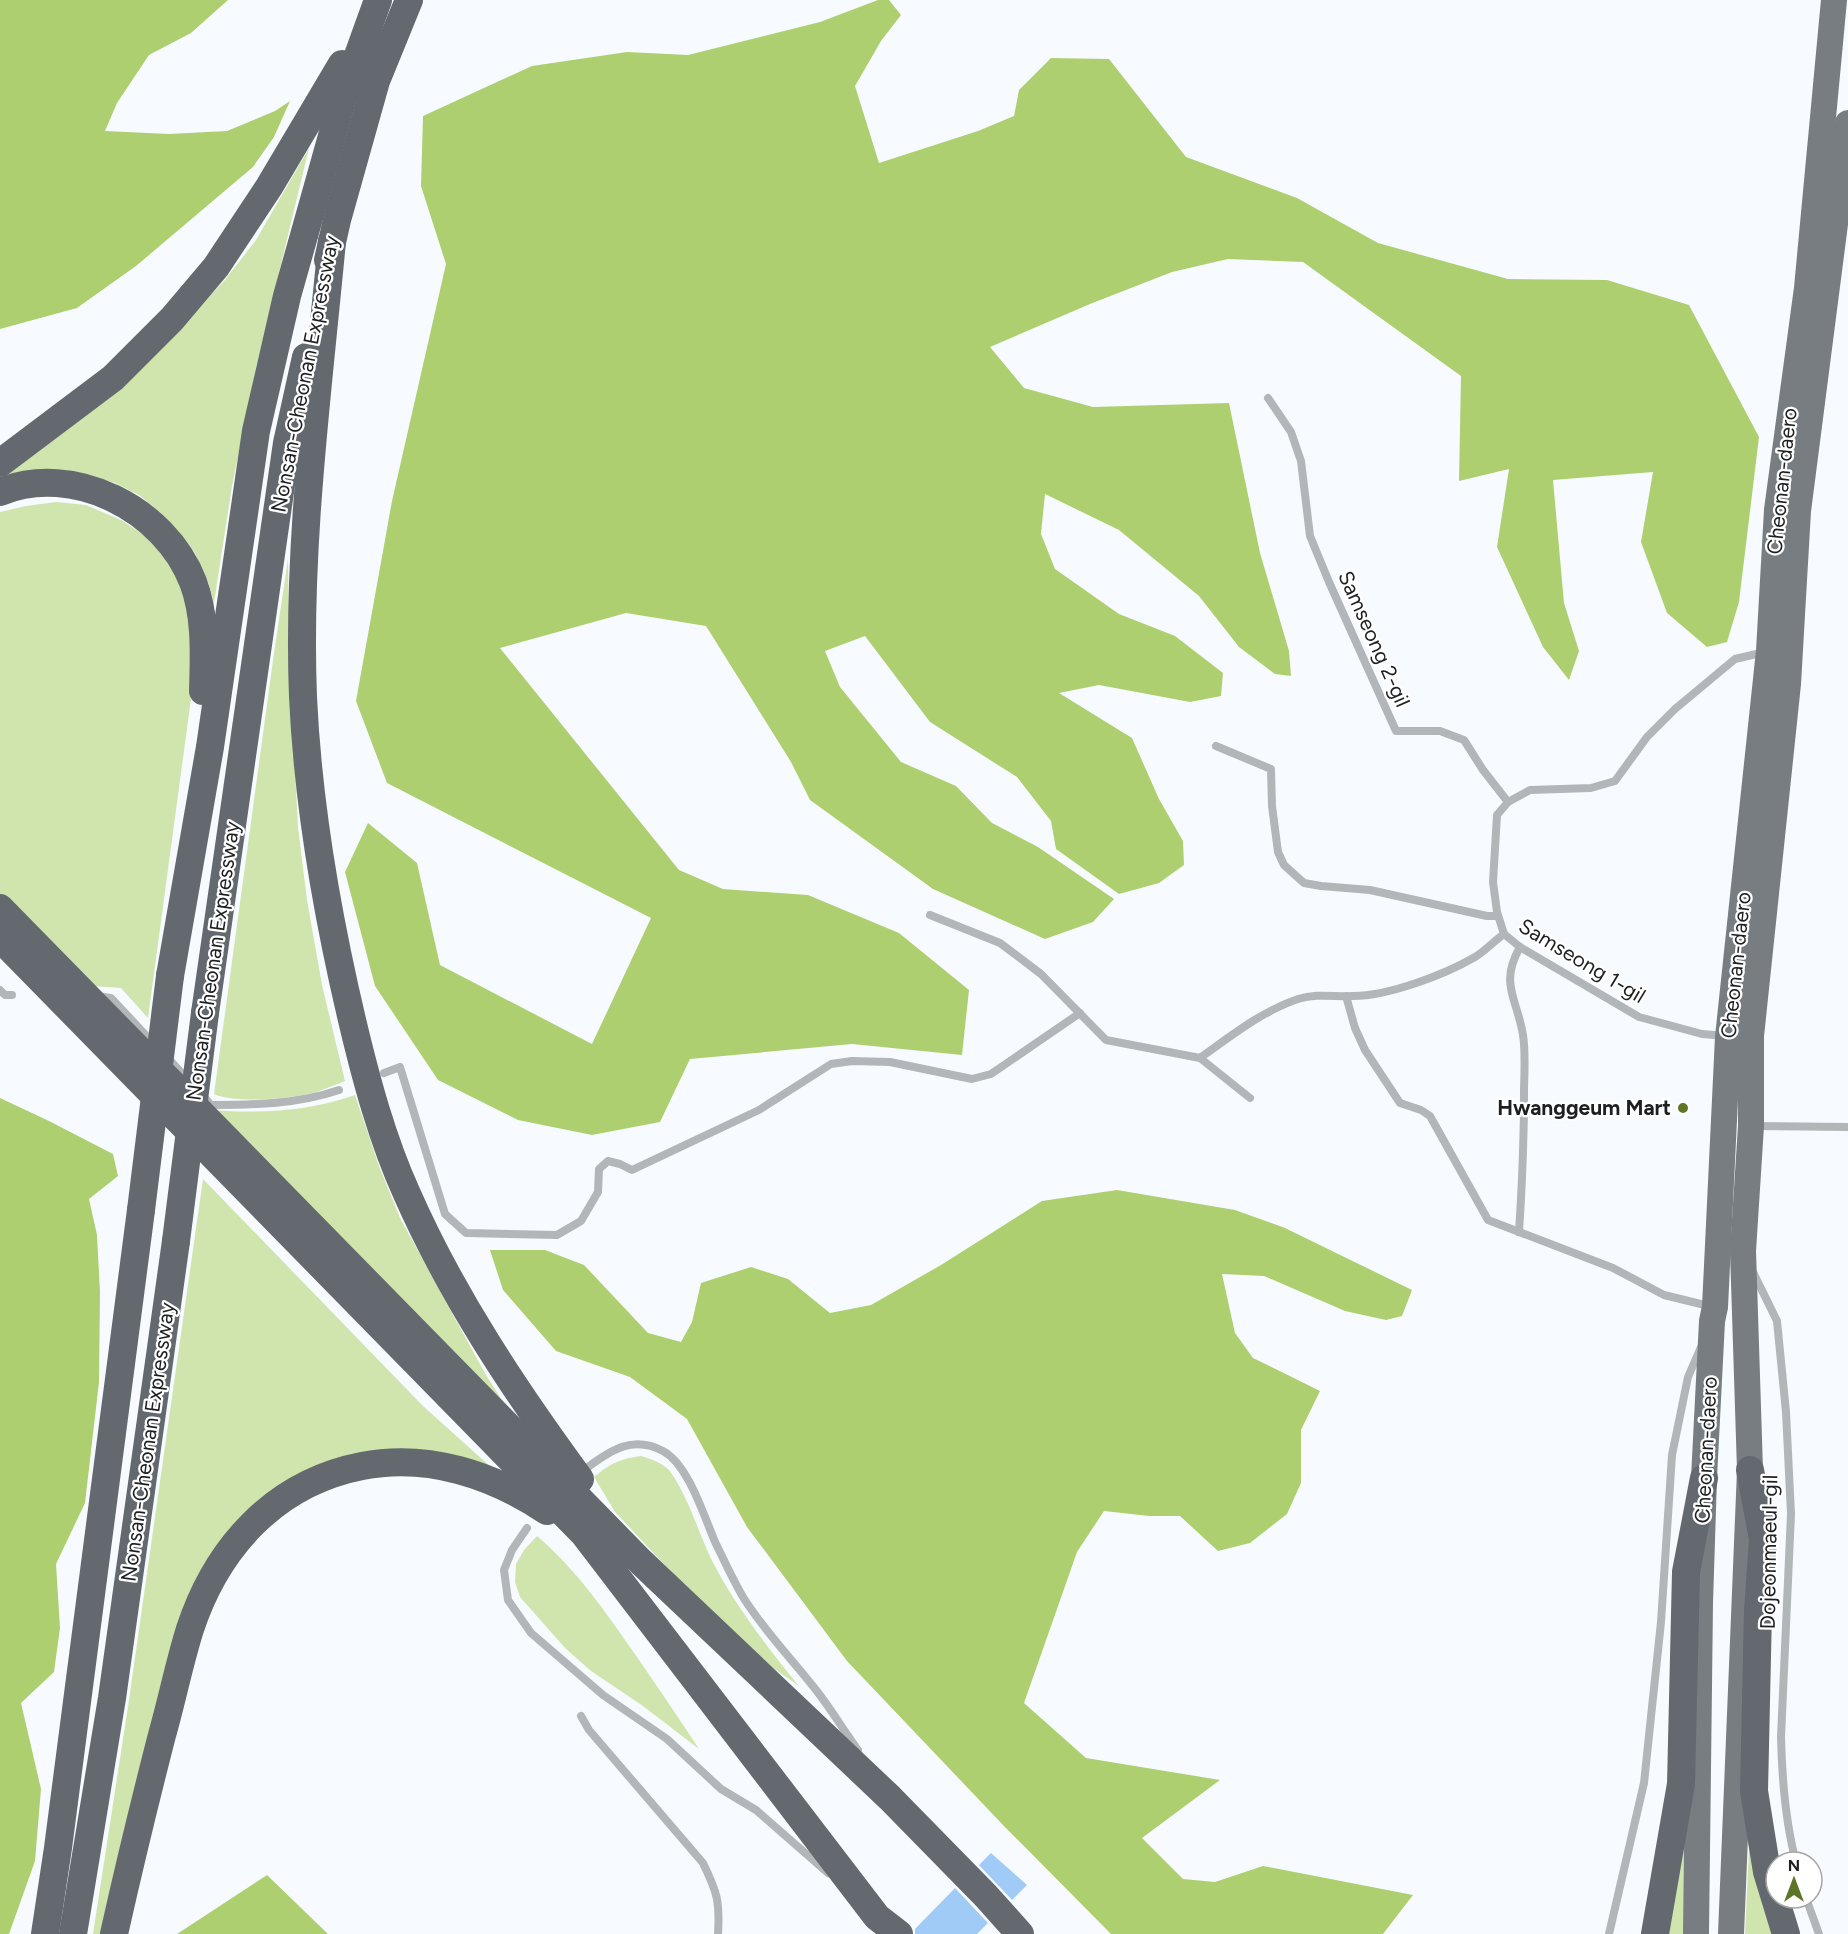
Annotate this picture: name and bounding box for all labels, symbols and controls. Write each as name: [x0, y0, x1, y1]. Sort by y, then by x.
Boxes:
street label: Nonsan-Cheonan Expressway: [265, 233, 344, 515]
street label: Cheonan-daero: [1761, 406, 1802, 555]
street label: Samseong 2-gil: [1333, 567, 1416, 711]
street label: Nonsan-Cheonan Expressway: [181, 820, 244, 1102]
street label: Cheonan-daero: [1715, 890, 1756, 1039]
street label: Samseong 1-gil: [1514, 913, 1650, 1008]
place label: Hwanggeum Mart: [1497, 1095, 1671, 1120]
marker: Hwanggeum Mart: [1676, 1101, 1690, 1115]
street label: Nonsan-Cheonan Expressway: [116, 1301, 179, 1583]
street label: Cheonan-daero: [1689, 1376, 1722, 1524]
street label: Dojeonmaeul-gil: [1755, 1474, 1782, 1630]
north arrow: [1764, 1850, 1824, 1910]
text: N: [1788, 1856, 1800, 1875]

